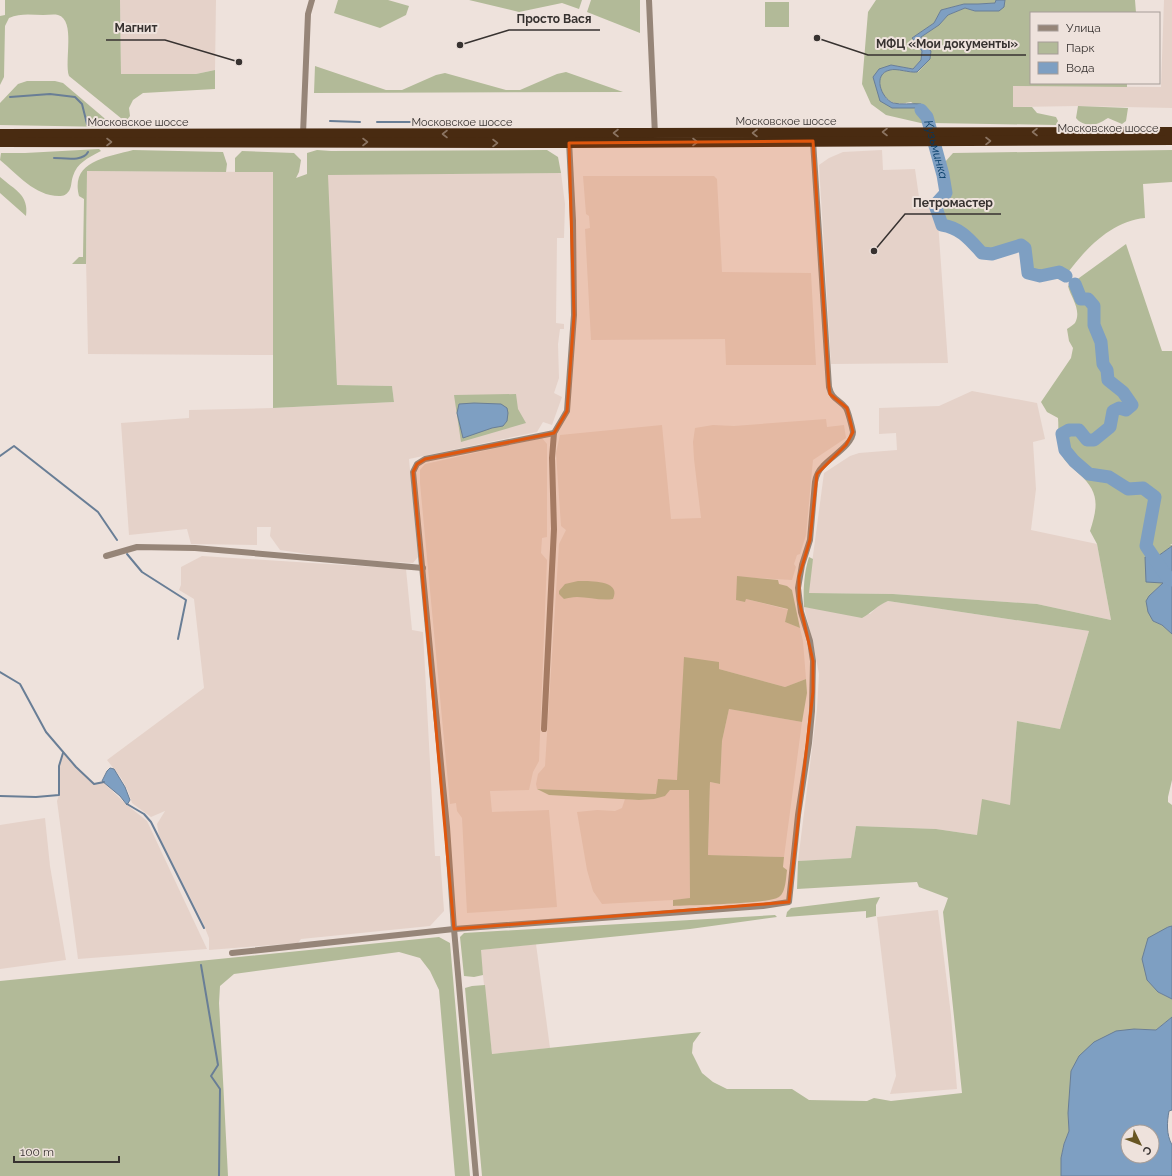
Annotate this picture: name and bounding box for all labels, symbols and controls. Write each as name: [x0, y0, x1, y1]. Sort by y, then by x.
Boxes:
callout: Просто Вася: [509, 6, 600, 30]
text: Просто Вася: [517, 12, 591, 26]
legend: [1030, 12, 1160, 84]
callout: Магнит: [106, 16, 165, 40]
text: Магнит: [115, 21, 157, 35]
text: Улица: [1066, 21, 1101, 35]
callout: МФЦ «Мои документы»: [868, 31, 1026, 55]
text: МФЦ «Мои документы»: [876, 37, 1018, 51]
text: Парк: [1066, 41, 1095, 55]
text: Вода: [1066, 61, 1095, 75]
street label: Московское шоссе: [735, 115, 837, 128]
street label: Московское шоссе: [87, 116, 189, 129]
street label: Московское шоссе: [411, 116, 513, 129]
water label: Кузьминка: [921, 119, 951, 180]
street label: Московское шоссе: [1057, 122, 1159, 135]
one-way arrow: [882, 128, 888, 136]
one-way arrow: [1032, 128, 1038, 136]
one-way arrow: [613, 129, 619, 137]
one-way arrow: [752, 129, 758, 137]
one-way arrow: [442, 130, 448, 138]
one-way arrow: [985, 137, 991, 145]
one-way arrow: [106, 138, 112, 146]
one-way arrow: [362, 138, 368, 146]
one-way arrow: [692, 138, 698, 146]
one-way arrow: [492, 139, 498, 147]
callout: Петромастер: [905, 190, 1001, 214]
text: Петромастер: [913, 196, 993, 210]
north arrow: [1120, 1124, 1160, 1164]
scale bar: [14, 1138, 119, 1164]
text: С: [1139, 1143, 1154, 1158]
text: 100 m: [20, 1145, 54, 1159]

